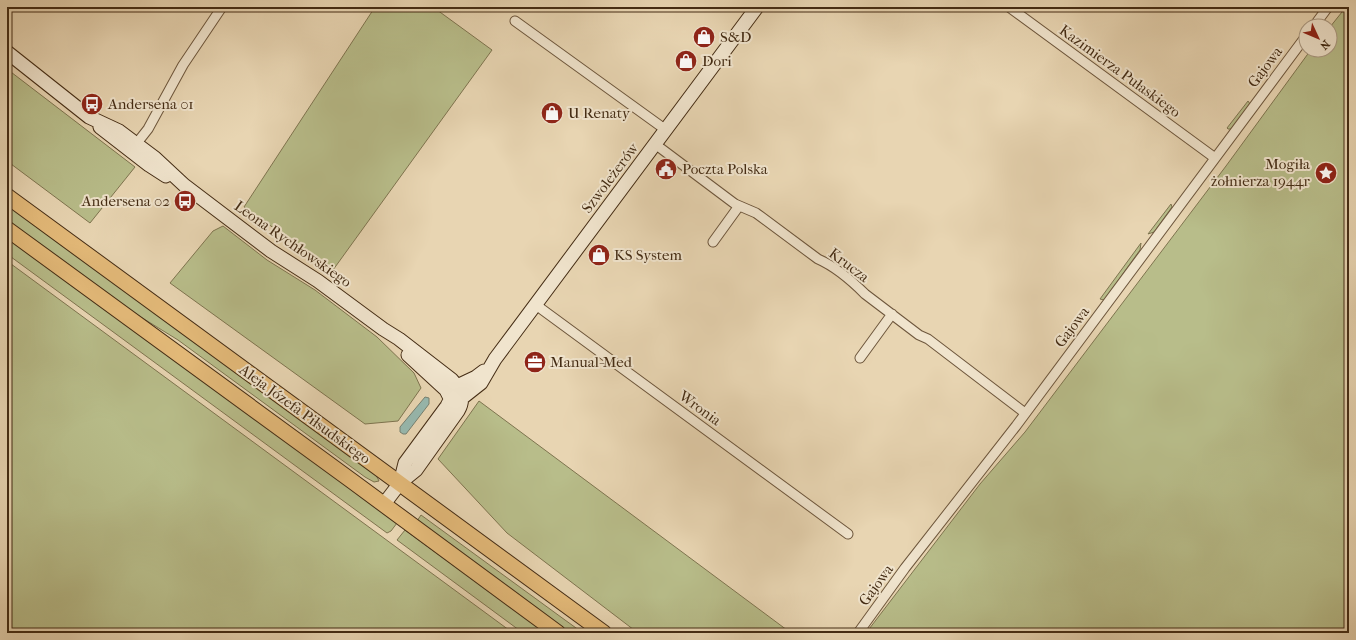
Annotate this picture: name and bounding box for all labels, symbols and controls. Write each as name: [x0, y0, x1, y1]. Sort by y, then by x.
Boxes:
north arrow: [1298, 18, 1338, 58]
street label: Kazimierza Pułaskiego: [1056, 21, 1185, 121]
shop icon: S&D: [691, 24, 717, 50]
place label: S&D: [720, 28, 752, 46]
text: N: [1317, 37, 1332, 53]
street label: Gajowa: [1244, 42, 1287, 91]
shop icon: Dori: [673, 48, 699, 74]
place label: Dori: [702, 52, 732, 70]
bus stop icon: Andersena 01: [79, 91, 105, 117]
place label: Andersena 01: [107, 95, 194, 113]
shop icon: U Renaty: [539, 100, 565, 126]
place label: U Renaty: [568, 104, 631, 122]
street label: Szwoleżerów: [578, 139, 643, 217]
place label: Mogiła żołnierza 1944r: [1211, 155, 1311, 190]
public building icon: Poczta Polska: [653, 156, 679, 182]
place label: Poczta Polska: [682, 160, 769, 178]
place icon: Mogiła żołnierza 1944r: [1313, 160, 1339, 186]
bus stop icon: Andersena 02: [172, 188, 198, 214]
place label: Andersena 02: [81, 192, 170, 210]
street label: Leona Rychłowskiego: [231, 197, 355, 291]
shop icon: KS System: [586, 242, 612, 268]
street label: Krucza: [825, 244, 874, 287]
place label: KS System: [614, 246, 683, 264]
street label: Gajowa: [1051, 302, 1094, 351]
office icon: Manual-Med: [522, 349, 548, 375]
place label: Manual-Med: [550, 353, 633, 371]
street label: Aleja Józefa Piłsudskiego: [235, 360, 374, 468]
street label: Wronia: [675, 386, 725, 430]
street label: Gajowa: [855, 560, 898, 609]

